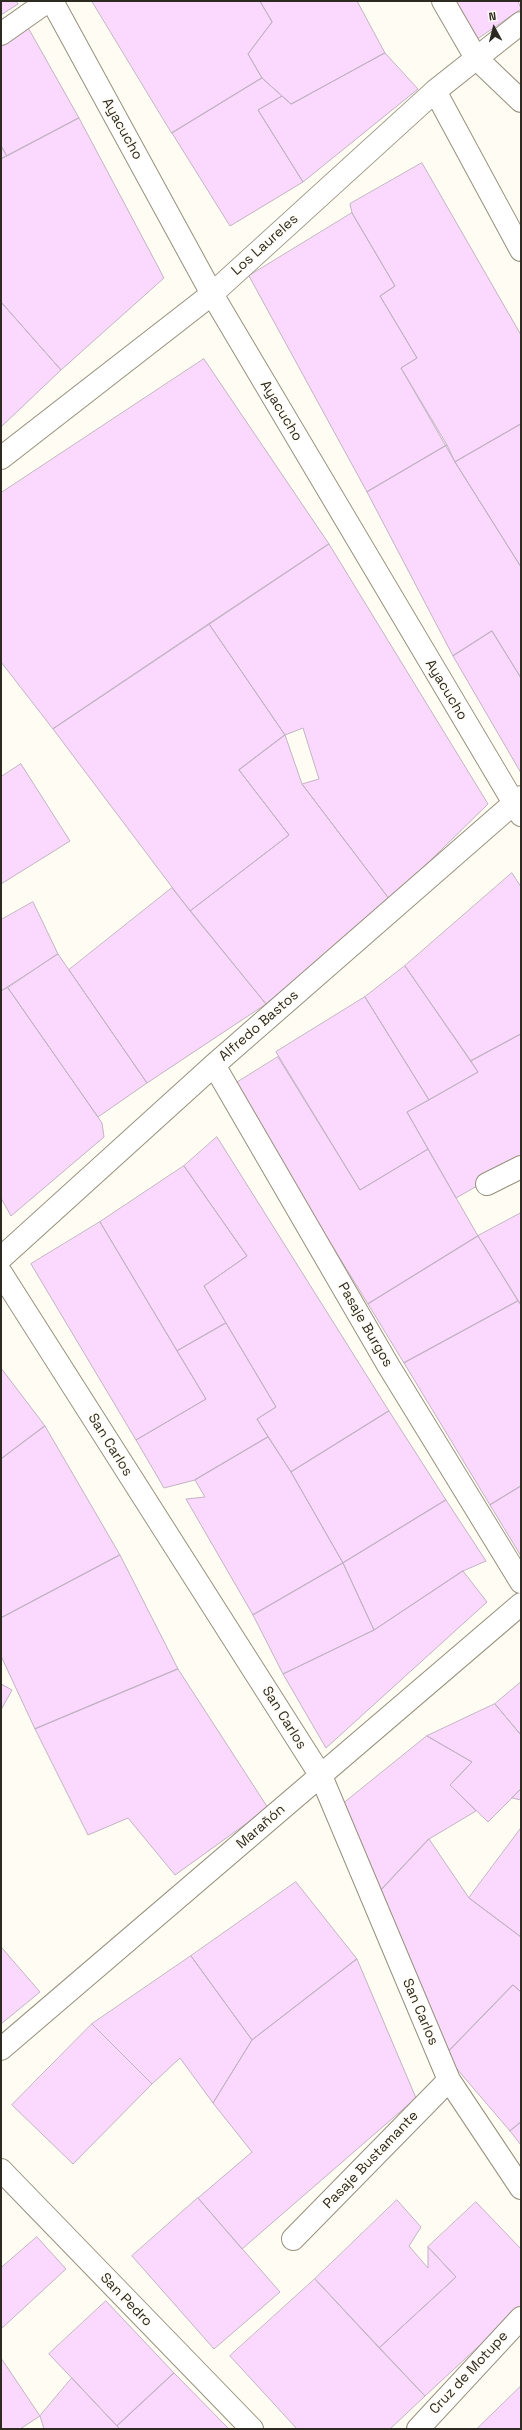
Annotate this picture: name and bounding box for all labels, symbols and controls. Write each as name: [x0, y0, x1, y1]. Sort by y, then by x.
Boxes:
north arrow: [474, 8, 514, 48]
text: N: [488, 9, 497, 23]
street label: Ayacucho: [98, 95, 146, 163]
street label: Los Laureles: [228, 211, 302, 279]
street label: Ayacucho: [256, 378, 306, 444]
street label: Ayacucho: [421, 657, 471, 723]
street label: Alfredo Bastos: [216, 987, 302, 1065]
street label: Pasaje Burgos: [334, 1280, 396, 1370]
street label: San Carlos: [84, 1411, 136, 1479]
street label: San Carlos: [258, 1684, 310, 1752]
street label: Marañón: [233, 1801, 289, 1853]
street label: San Carlos: [398, 1976, 442, 2048]
street label: Pasaje Bustamante: [320, 2108, 422, 2212]
street label: San Pedro: [96, 2270, 156, 2330]
street label: Cruz de Motupe: [426, 2328, 512, 2418]

